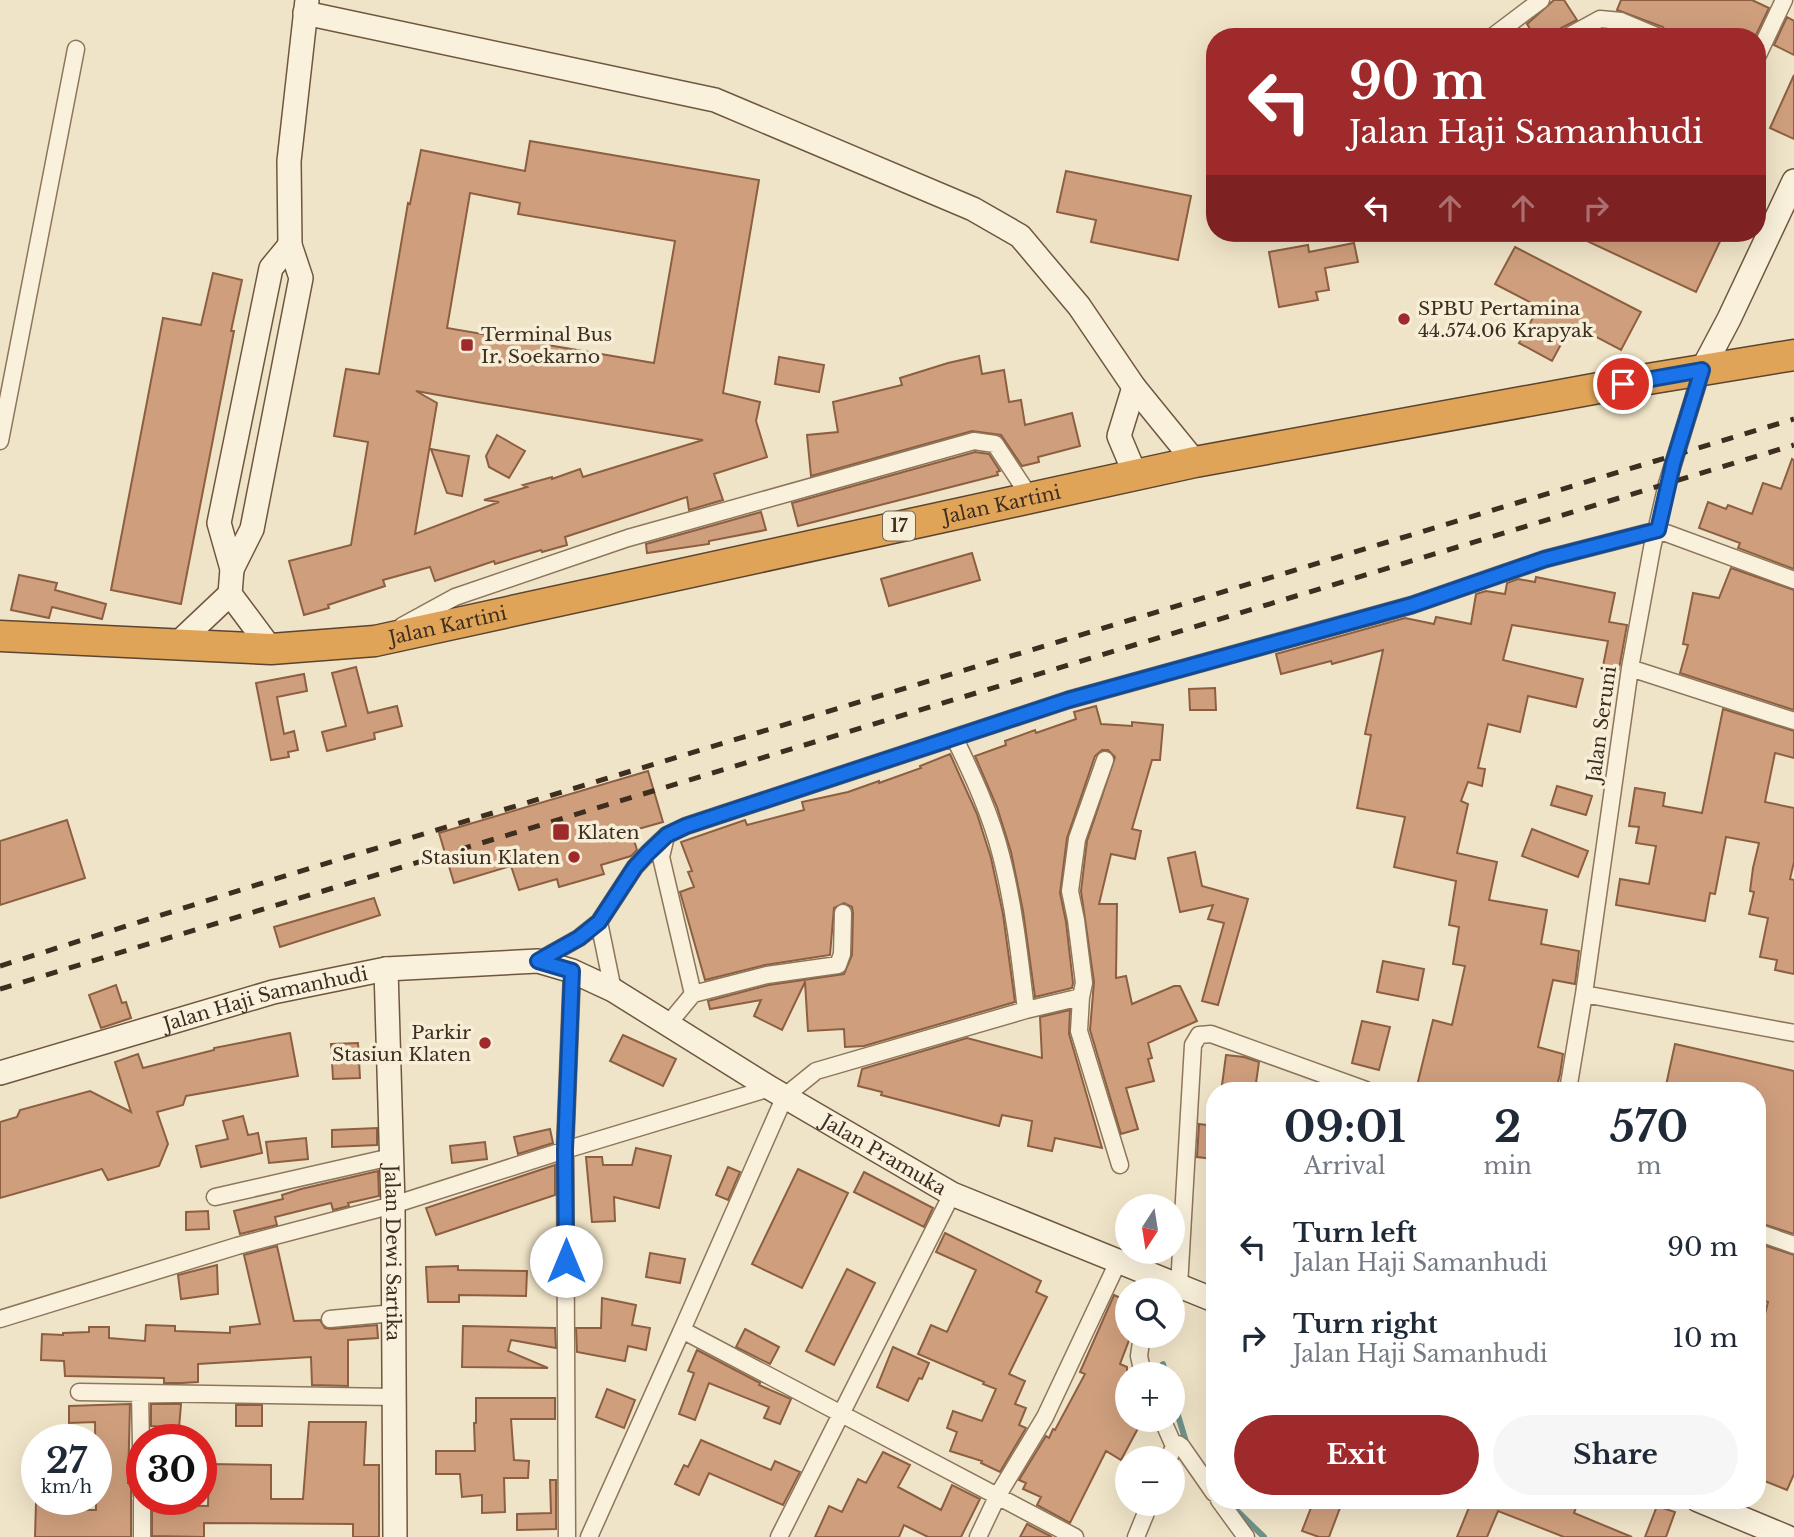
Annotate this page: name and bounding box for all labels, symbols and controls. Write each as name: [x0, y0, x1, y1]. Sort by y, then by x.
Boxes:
text: 90 m: [1349, 51, 1486, 112]
icon: left: [1234, 56, 1325, 147]
text: Jalan Haji Samanhudi: [1349, 112, 1703, 152]
icon: left: [1358, 189, 1396, 227]
icon: ahead: [1431, 189, 1469, 227]
icon: ahead: [1504, 189, 1542, 227]
icon: right: [1577, 189, 1615, 227]
place label: SPBU Pertamina 44.574.06 Krapyak: [1418, 297, 1594, 342]
marker: SPBU Pertamina 44.574.06 Krapyak: [1396, 311, 1412, 327]
place label: Terminal Bus Ir. Soekarno: [481, 323, 612, 368]
marker: Terminal Bus Ir. Soekarno: [459, 337, 475, 353]
pin: [1593, 354, 1653, 414]
icon: arrive: [1604, 365, 1642, 403]
street label: Jalan Kartini: [938, 481, 1063, 529]
road number: 17: [883, 512, 915, 540]
street label: Jalan Kartini: [384, 601, 510, 650]
street label: Jalan Seruni: [1582, 664, 1621, 787]
place label: Klaten: [577, 821, 640, 844]
marker: Klaten: [551, 822, 571, 842]
place label: Stasiun Klaten: [421, 846, 560, 869]
marker: Stasiun Klaten: [566, 849, 582, 865]
street label: Jalan Haji Samanhudi: [158, 962, 370, 1037]
place label: Parkir Stasiun Klaten: [332, 1021, 471, 1066]
marker: Parkir Stasiun Klaten: [477, 1035, 493, 1051]
text: 09:01: [1284, 1101, 1406, 1153]
text: 2: [1494, 1101, 1521, 1153]
text: 570: [1610, 1101, 1688, 1153]
street label: Jalan Pramuka: [815, 1108, 951, 1200]
text: Arrival: [1304, 1152, 1386, 1180]
text: min: [1484, 1152, 1532, 1180]
text: m: [1637, 1152, 1661, 1180]
street label: Jalan Dewi Sartika: [380, 1162, 405, 1341]
north arrow: [1115, 1194, 1185, 1264]
map controls: [1115, 1194, 1185, 1516]
text: Turn left: [1293, 1217, 1417, 1249]
position arrow: [529, 1224, 603, 1298]
icon: left: [1234, 1228, 1272, 1266]
text: 90 m: [1667, 1231, 1738, 1263]
text: Jalan Haji Samanhudi: [1293, 1249, 1548, 1277]
button: search: [1115, 1278, 1185, 1348]
text: Turn right: [1293, 1308, 1438, 1340]
icon: right: [1234, 1319, 1272, 1357]
text: 10 m: [1672, 1322, 1738, 1354]
text: Jalan Haji Samanhudi: [1293, 1340, 1548, 1368]
button: +: [1115, 1362, 1185, 1432]
button: Exit: [1234, 1415, 1479, 1495]
button: Share: [1493, 1415, 1738, 1495]
speed limit sign: 30: [126, 1424, 217, 1515]
text: 27: [46, 1439, 87, 1482]
button: −: [1115, 1446, 1185, 1516]
text: km/h: [41, 1476, 92, 1498]

